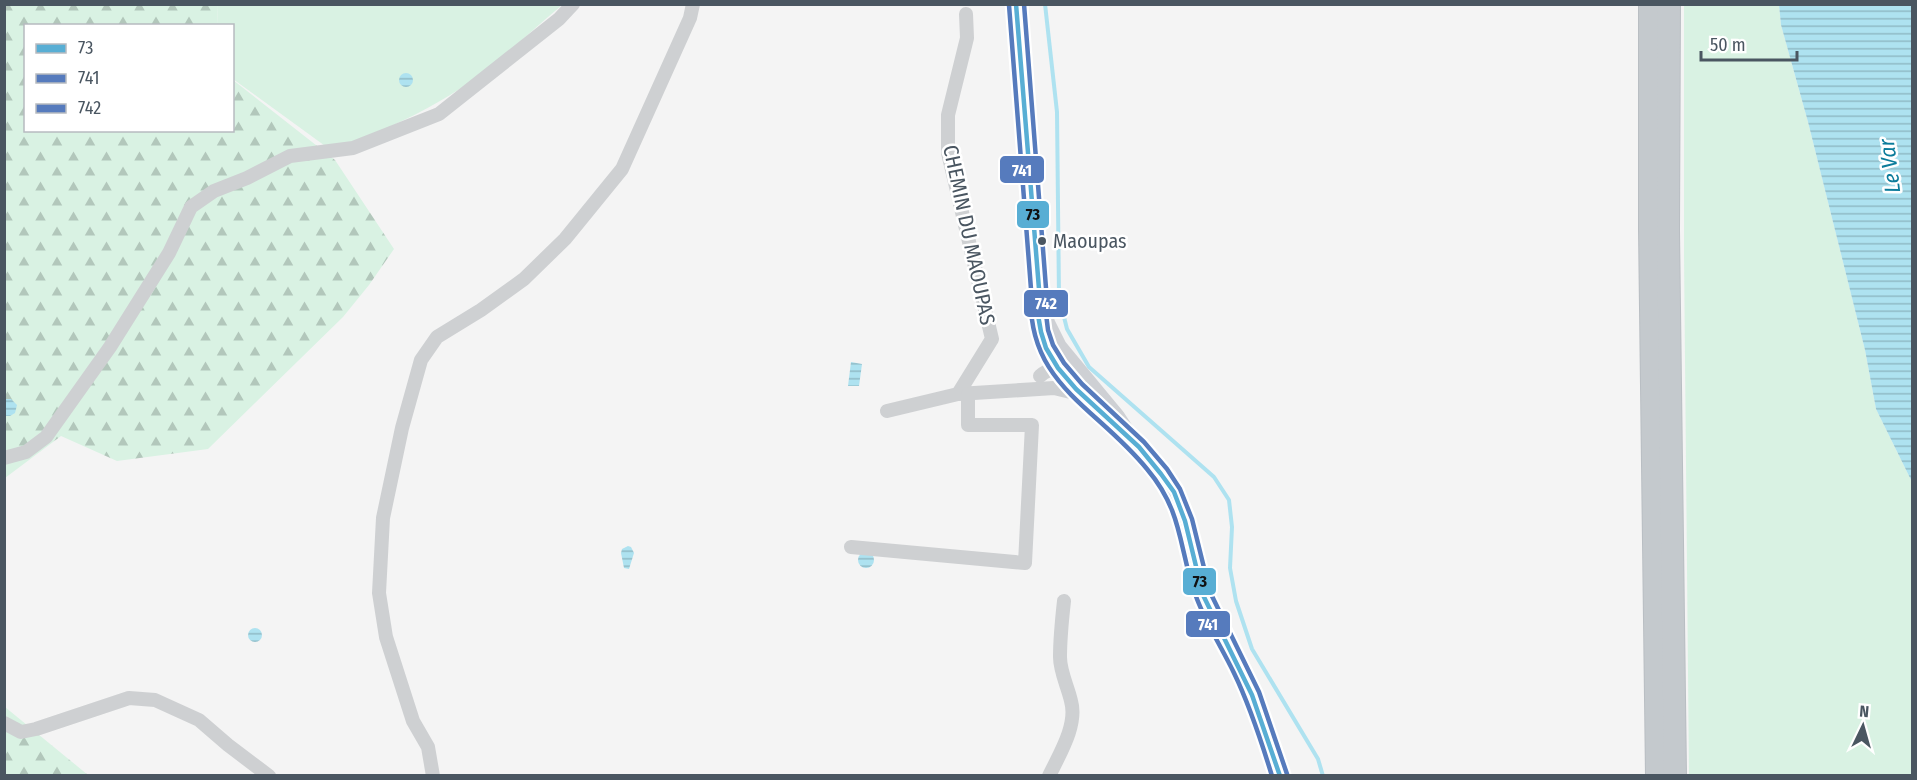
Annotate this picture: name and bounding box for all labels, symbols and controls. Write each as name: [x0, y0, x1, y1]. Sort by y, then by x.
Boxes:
legend: [24, 24, 234, 132]
scale bar: [1701, 24, 1797, 62]
text: 50 m: [1710, 34, 1746, 56]
text: 73: [78, 37, 93, 59]
text: 741: [78, 67, 99, 89]
text: 742: [78, 97, 101, 119]
water label: Le Var: [1873, 136, 1906, 195]
street label: CHEMIN DU MAOUPAS: [937, 143, 1001, 327]
line badge: 741: [999, 155, 1045, 184]
text: 741: [1012, 161, 1032, 180]
line badge: 73: [1016, 200, 1050, 229]
text: 73: [1026, 205, 1041, 224]
place label: Maoupas: [1053, 229, 1127, 253]
marker: Maoupas: [1036, 235, 1048, 247]
line badge: 742: [1023, 289, 1069, 318]
text: 742: [1035, 294, 1057, 313]
line badge: 73: [1182, 567, 1217, 596]
text: 73: [1193, 572, 1208, 591]
line badge: 741: [1185, 610, 1231, 638]
text: 741: [1198, 615, 1218, 634]
north arrow: [1833, 696, 1893, 756]
text: N: [1859, 702, 1870, 721]

